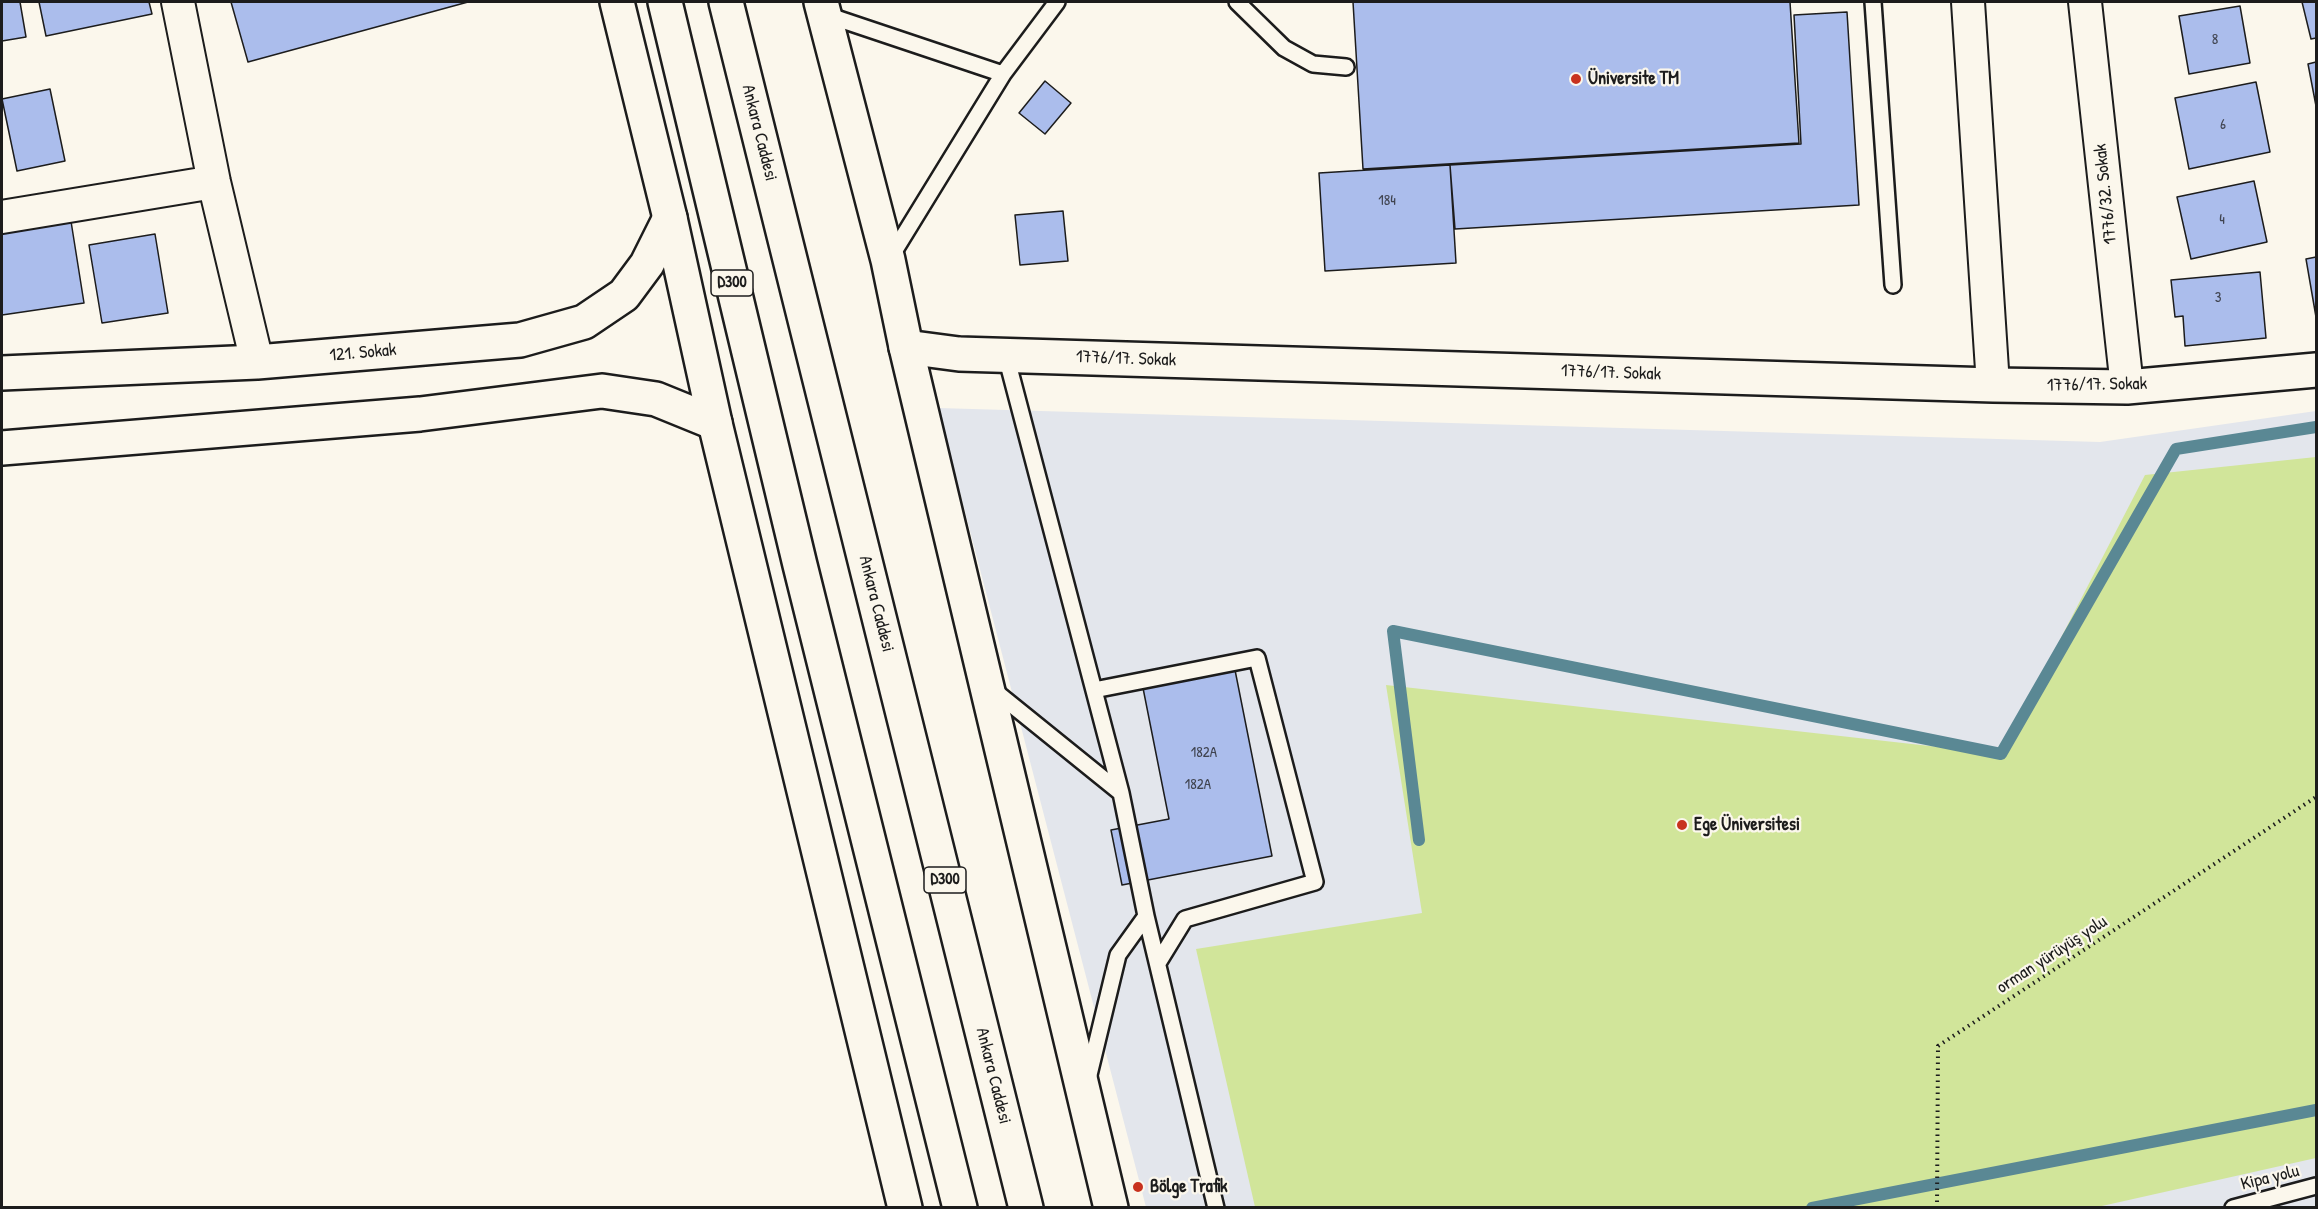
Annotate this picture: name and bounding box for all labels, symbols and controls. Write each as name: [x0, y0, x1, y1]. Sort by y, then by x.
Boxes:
house number: 8: [2212, 31, 2218, 49]
place label: Üniversite TM: [1588, 68, 1679, 90]
marker: Üniversite TM: [1569, 72, 1583, 86]
street label: Ankara Caddesi: [737, 83, 781, 183]
house number: 6: [2220, 116, 2226, 134]
street label: 1776/32. Sokak: [2090, 143, 2122, 245]
house number: 184: [1378, 192, 1396, 210]
house number: 4: [2219, 211, 2225, 229]
road number: D300: [711, 270, 753, 296]
house number: 3: [2215, 289, 2221, 307]
street label: 121. Sokak: [329, 339, 397, 367]
street label: 1776/17. Sokak: [1076, 346, 1176, 372]
street label: 1776/17. Sokak: [1561, 360, 1661, 386]
street label: 1776/17. Sokak: [2047, 373, 2147, 397]
street label: Ankara Caddesi: [854, 554, 898, 654]
house number: 182A: [1191, 744, 1217, 762]
house number: 182A: [1185, 776, 1211, 794]
place label: Ege Üniversitesi: [1694, 814, 1800, 836]
marker: Ege Üniversitesi: [1675, 818, 1689, 832]
road number: D300: [924, 867, 966, 893]
street label: orman yürüyüş yolu: [1993, 911, 2111, 999]
street label: Ankara Caddesi: [971, 1026, 1015, 1126]
street label: Kipa yolu: [2239, 1160, 2301, 1196]
place label: Bölge Trafik: [1150, 1176, 1228, 1198]
marker: Bölge Trafik: [1131, 1180, 1145, 1194]

